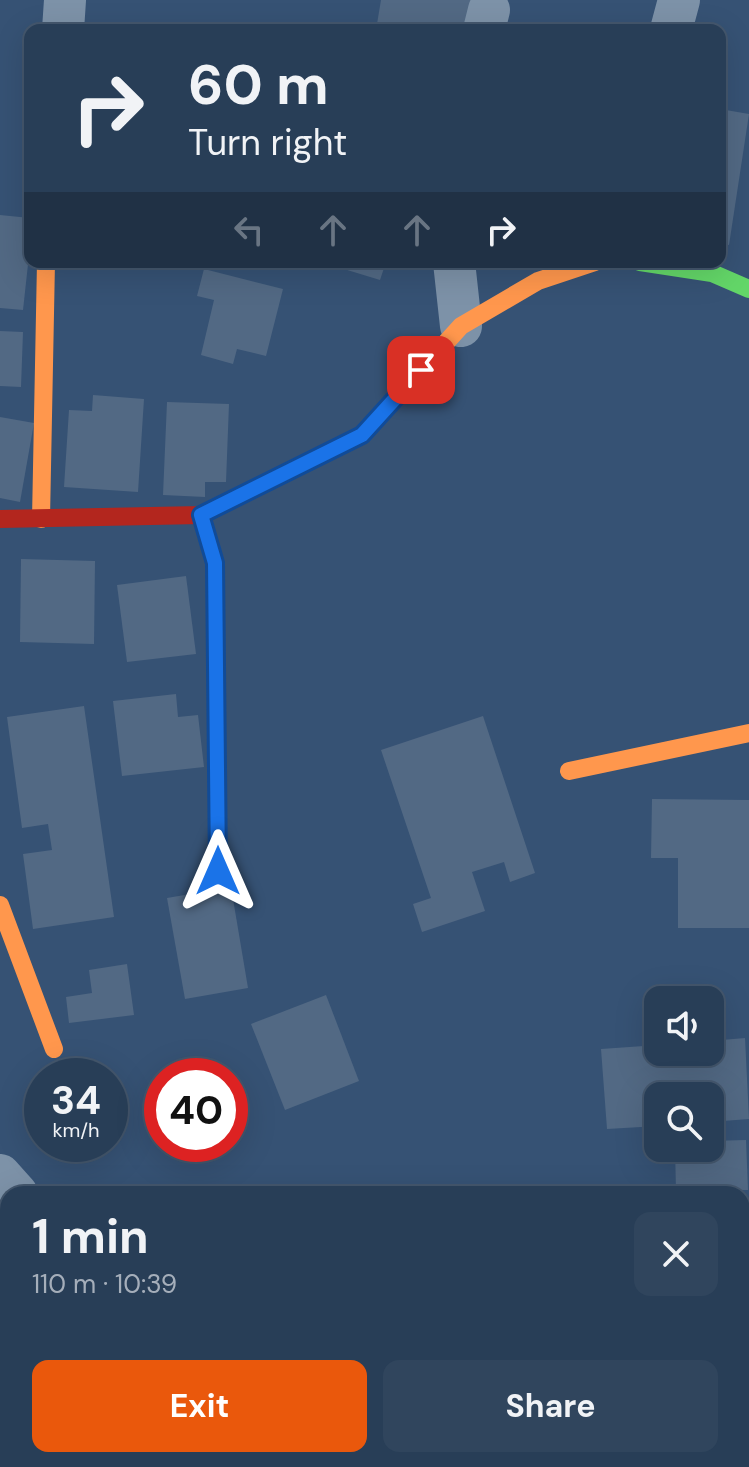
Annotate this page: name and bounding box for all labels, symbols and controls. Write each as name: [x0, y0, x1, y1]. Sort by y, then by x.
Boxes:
text: 60 m: [188, 48, 329, 121]
icon: right: [56, 56, 160, 160]
text: Turn right: [188, 119, 347, 166]
icon: left: [227, 208, 271, 252]
icon: ahead: [311, 208, 355, 252]
icon: ahead: [395, 208, 439, 252]
icon: right: [479, 208, 523, 252]
pin: [387, 336, 455, 404]
icon: arrive: [399, 348, 443, 392]
position arrow: [176, 829, 260, 913]
map controls: [644, 986, 724, 1162]
button: sound: [644, 986, 724, 1066]
speed limit sign: 40: [144, 1058, 248, 1162]
text: 34: [51, 1074, 101, 1126]
button: search: [644, 1082, 724, 1162]
text: km/h: [52, 1117, 100, 1143]
text: 1 min: [32, 1205, 149, 1268]
button: close: [634, 1212, 718, 1296]
text: 110 m · 10:39: [32, 1267, 177, 1301]
button: Exit: [32, 1360, 367, 1452]
button: Share: [383, 1360, 718, 1452]

